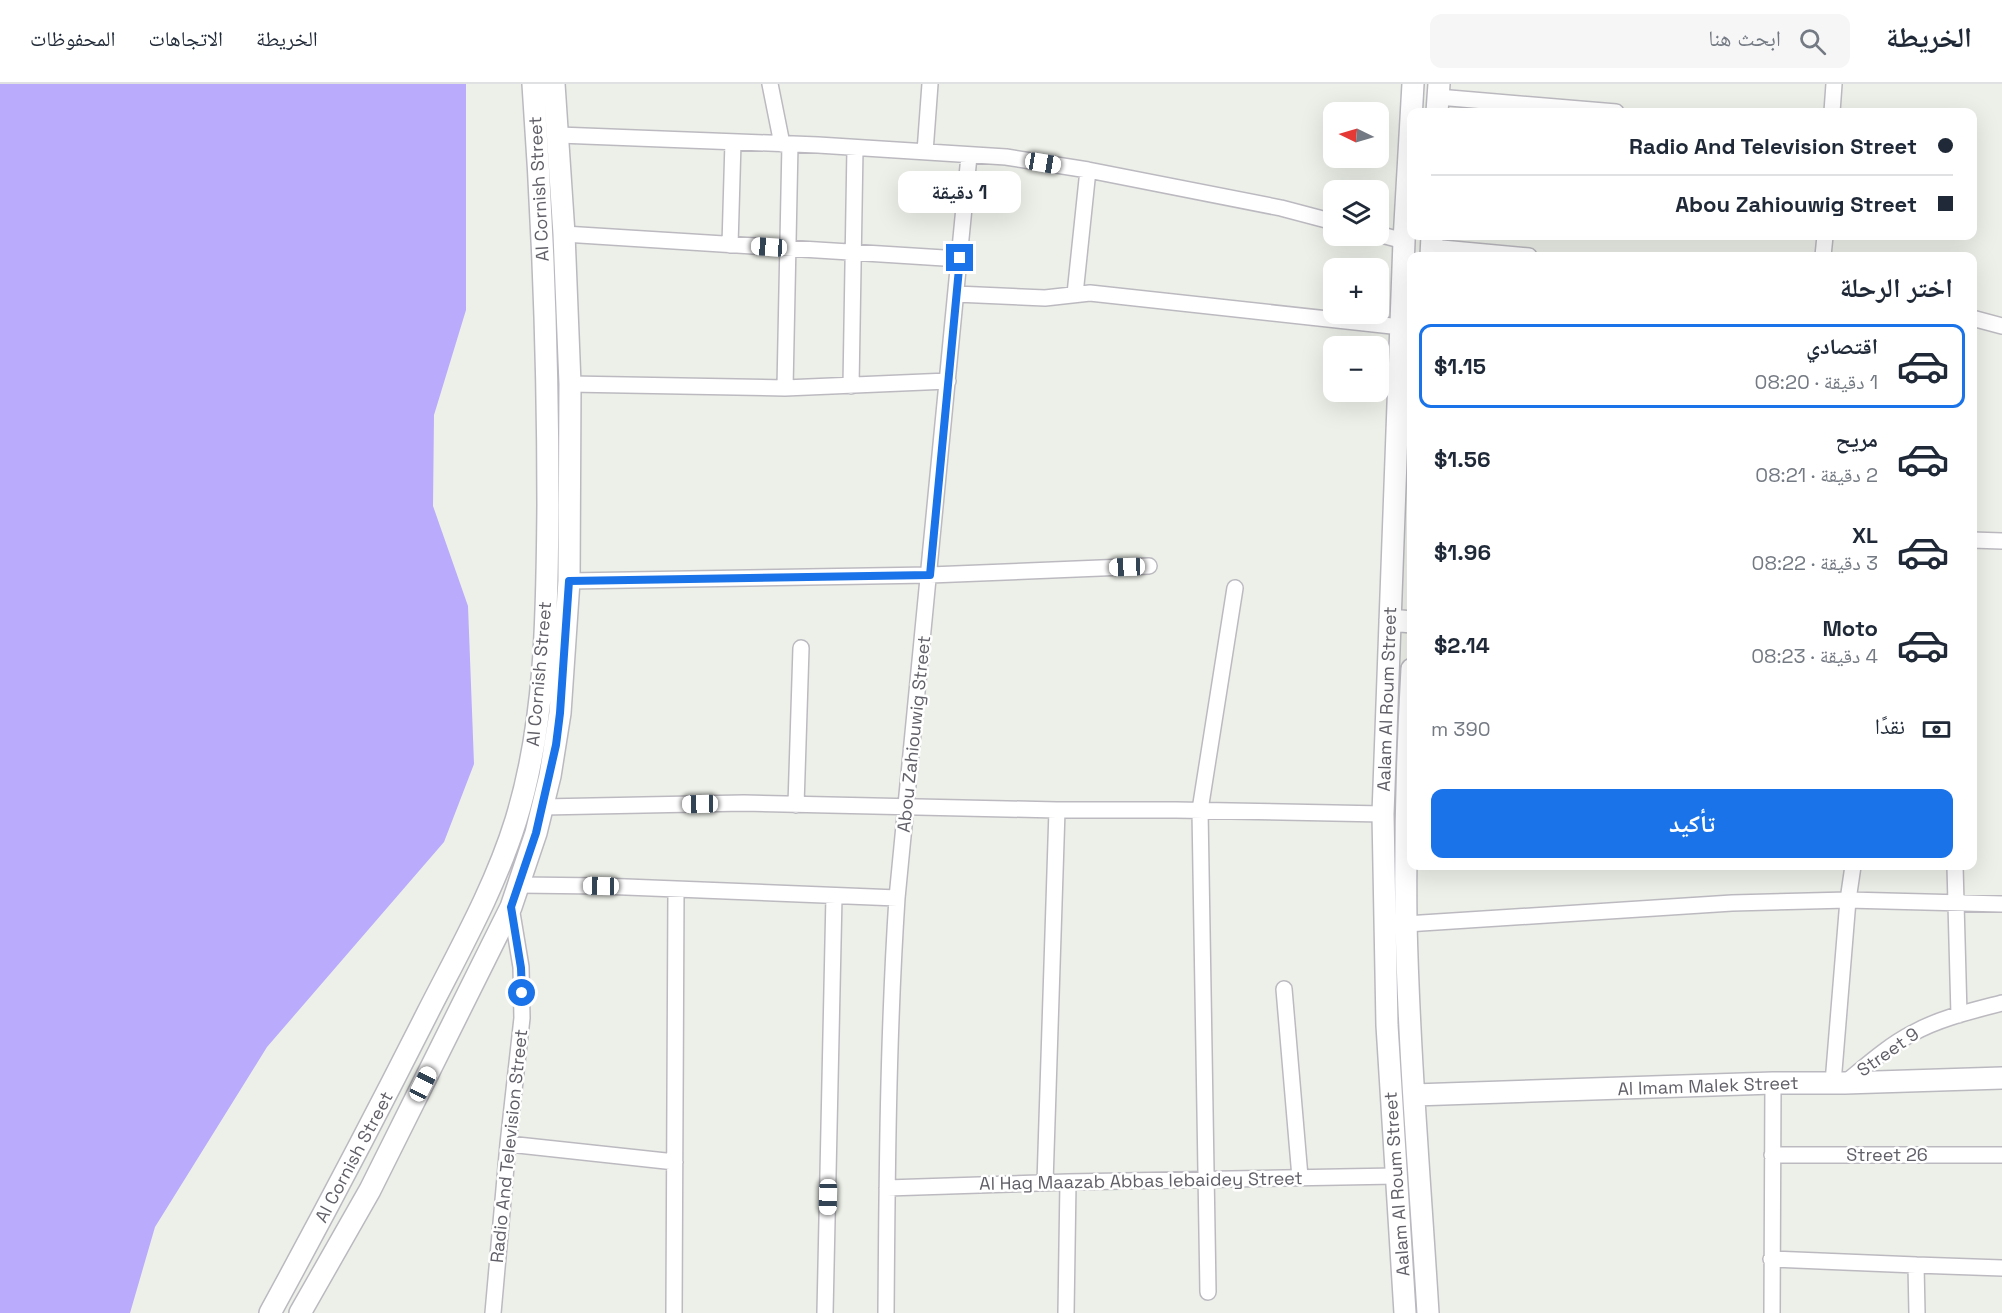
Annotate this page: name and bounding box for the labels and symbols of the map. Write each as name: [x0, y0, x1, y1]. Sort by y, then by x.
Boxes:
north arrow: [1323, 102, 1389, 168]
street label: Al Cornish Street: [523, 116, 554, 262]
car: [1024, 151, 1062, 175]
callout: 1 دقيقة: [898, 171, 1022, 213]
car: [750, 237, 788, 257]
route end: [946, 244, 973, 271]
car: [1109, 557, 1145, 577]
street label: Al Cornish Street: [521, 601, 556, 747]
street label: Aalam Al Roum Street: [1372, 606, 1401, 792]
street label: Abou Zahiouwig Street: [892, 634, 935, 834]
car: [682, 795, 718, 813]
car: [583, 877, 619, 895]
route start: [508, 979, 535, 1006]
street label: Street 9: [1852, 1022, 1923, 1081]
street label: Radio And Television Street: [485, 1028, 532, 1264]
car: [407, 1064, 439, 1104]
street label: Al Imam Malek Street: [1617, 1071, 1799, 1100]
street label: Al Cornish Street: [309, 1087, 398, 1226]
street label: Aalam Al Roum Street: [1379, 1091, 1414, 1277]
street label: Street 26: [1846, 1143, 1928, 1166]
street label: Al Hag Maazab Abbas lebaidey Street: [979, 1166, 1303, 1195]
car: [819, 1179, 837, 1215]

